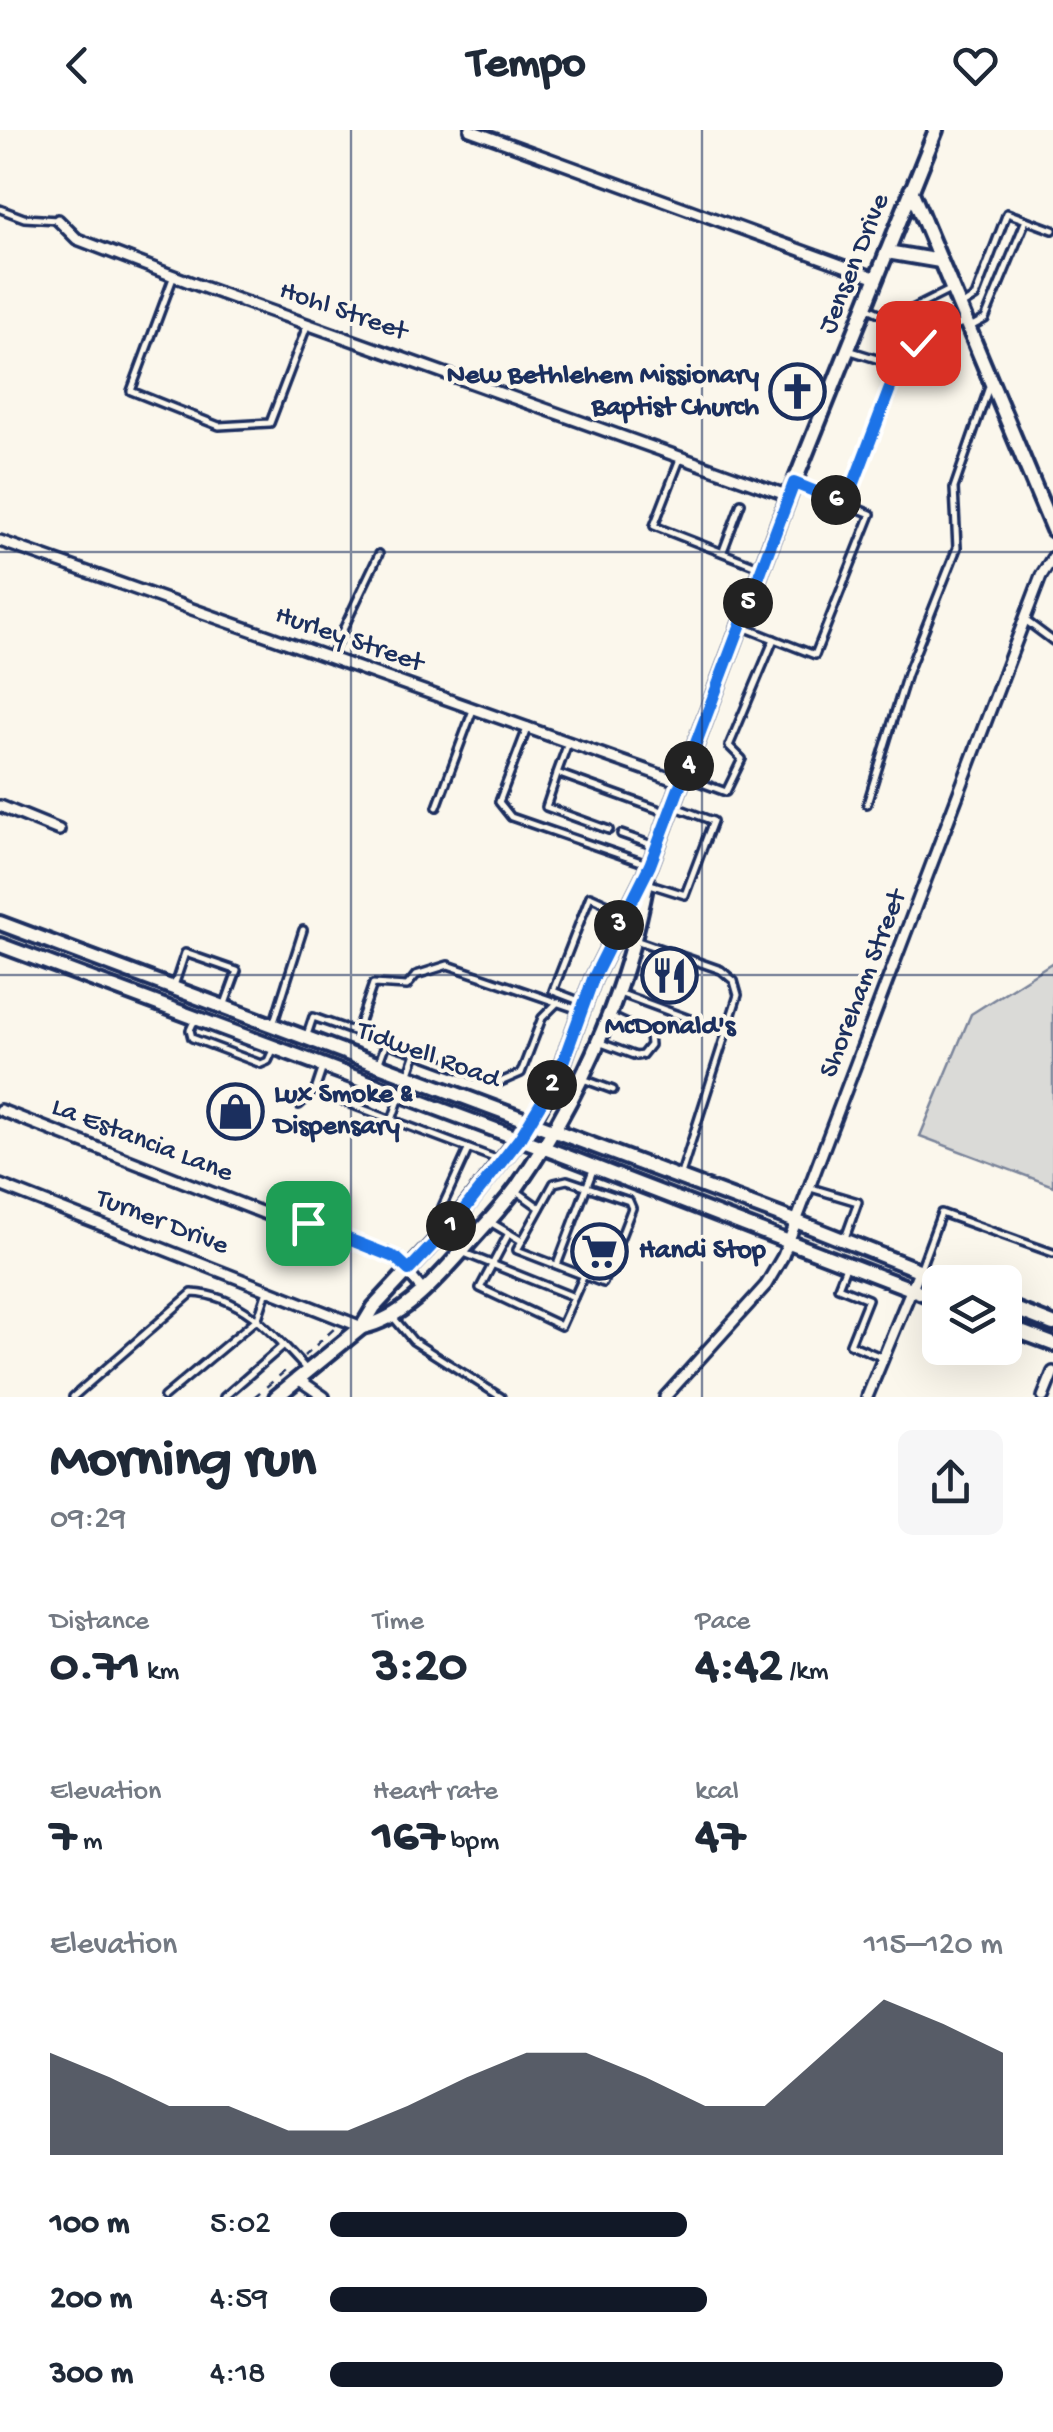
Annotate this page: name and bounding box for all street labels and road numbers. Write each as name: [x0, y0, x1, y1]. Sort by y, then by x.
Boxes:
street label: Jensen Drive: [812, 189, 898, 339]
street label: Hohl Street: [275, 275, 414, 350]
street label: Hurley Street: [270, 599, 430, 682]
street label: Shoreham Street: [813, 883, 916, 1083]
street label: Tidwell Road: [350, 1014, 506, 1098]
street label: La Estancia Lane: [47, 1091, 238, 1191]
street label: Turner Drive: [89, 1182, 233, 1264]

